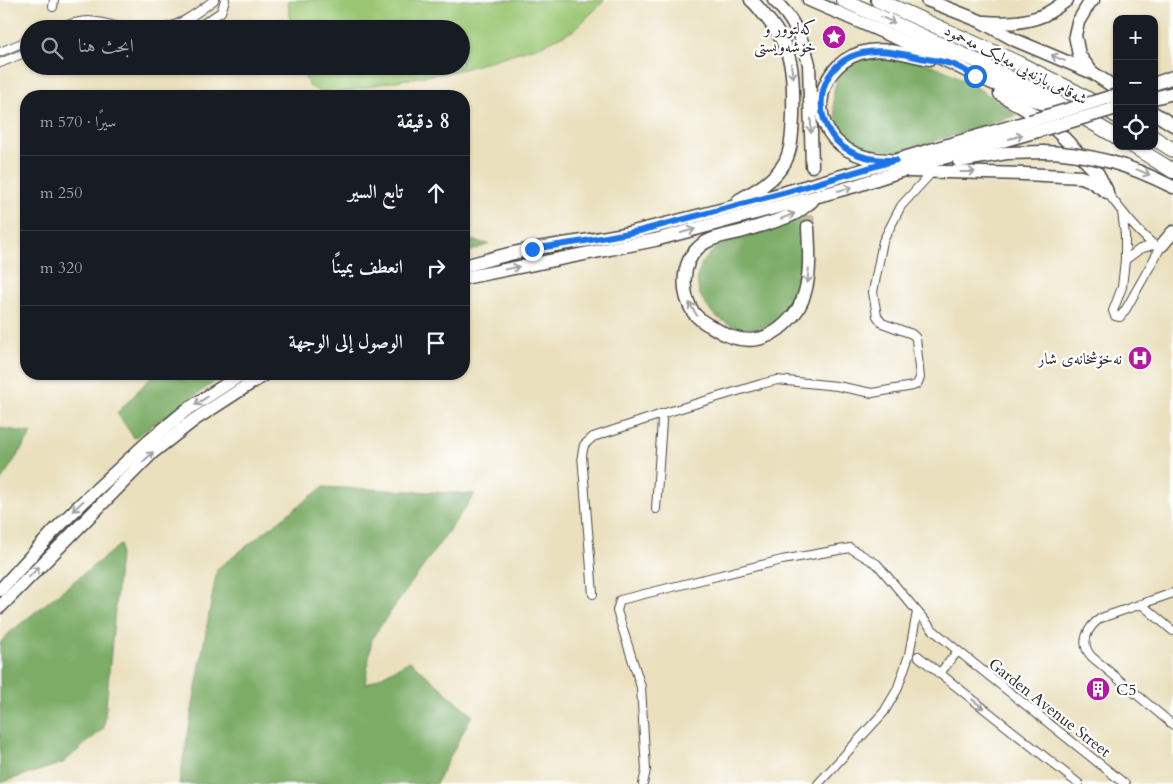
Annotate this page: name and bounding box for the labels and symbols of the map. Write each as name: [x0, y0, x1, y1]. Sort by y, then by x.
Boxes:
one-way arrow: [880, 16, 895, 25]
place label: کەلتوور و خۆشەویستی: [754, 18, 816, 58]
street label: شەقامی بازنەیی مەلیک مەحمود: [940, 19, 1091, 111]
place icon: کەلتوور و خۆشەویستی: [821, 24, 847, 50]
one-way arrow: [1051, 53, 1066, 63]
one-way arrow: [787, 62, 797, 78]
route start: [964, 65, 987, 88]
one-way arrow: [806, 118, 816, 134]
one-way arrow: [1008, 132, 1024, 142]
one-way arrow: [960, 167, 976, 177]
one-way arrow: [1135, 168, 1150, 178]
one-way arrow: [836, 183, 852, 193]
one-way arrow: [780, 210, 795, 220]
one-way arrow: [679, 226, 695, 235]
route end: [521, 238, 544, 261]
one-way arrow: [503, 263, 519, 272]
one-way arrow: [803, 268, 813, 284]
one-way arrow: [688, 302, 698, 316]
hospital icon: نەخۆشخانەی شار: [1127, 345, 1153, 371]
place label: نەخۆشخانەی شار: [1036, 348, 1122, 370]
one-way arrow: [194, 396, 208, 406]
one-way arrow: [142, 451, 155, 463]
one-way arrow: [72, 500, 84, 513]
one-way arrow: [28, 566, 40, 578]
street label: Garden Avenue Street: [984, 653, 1115, 762]
building icon: C5: [1085, 676, 1111, 702]
place label: C5: [1116, 679, 1136, 701]
one-way arrow: [971, 699, 984, 710]

